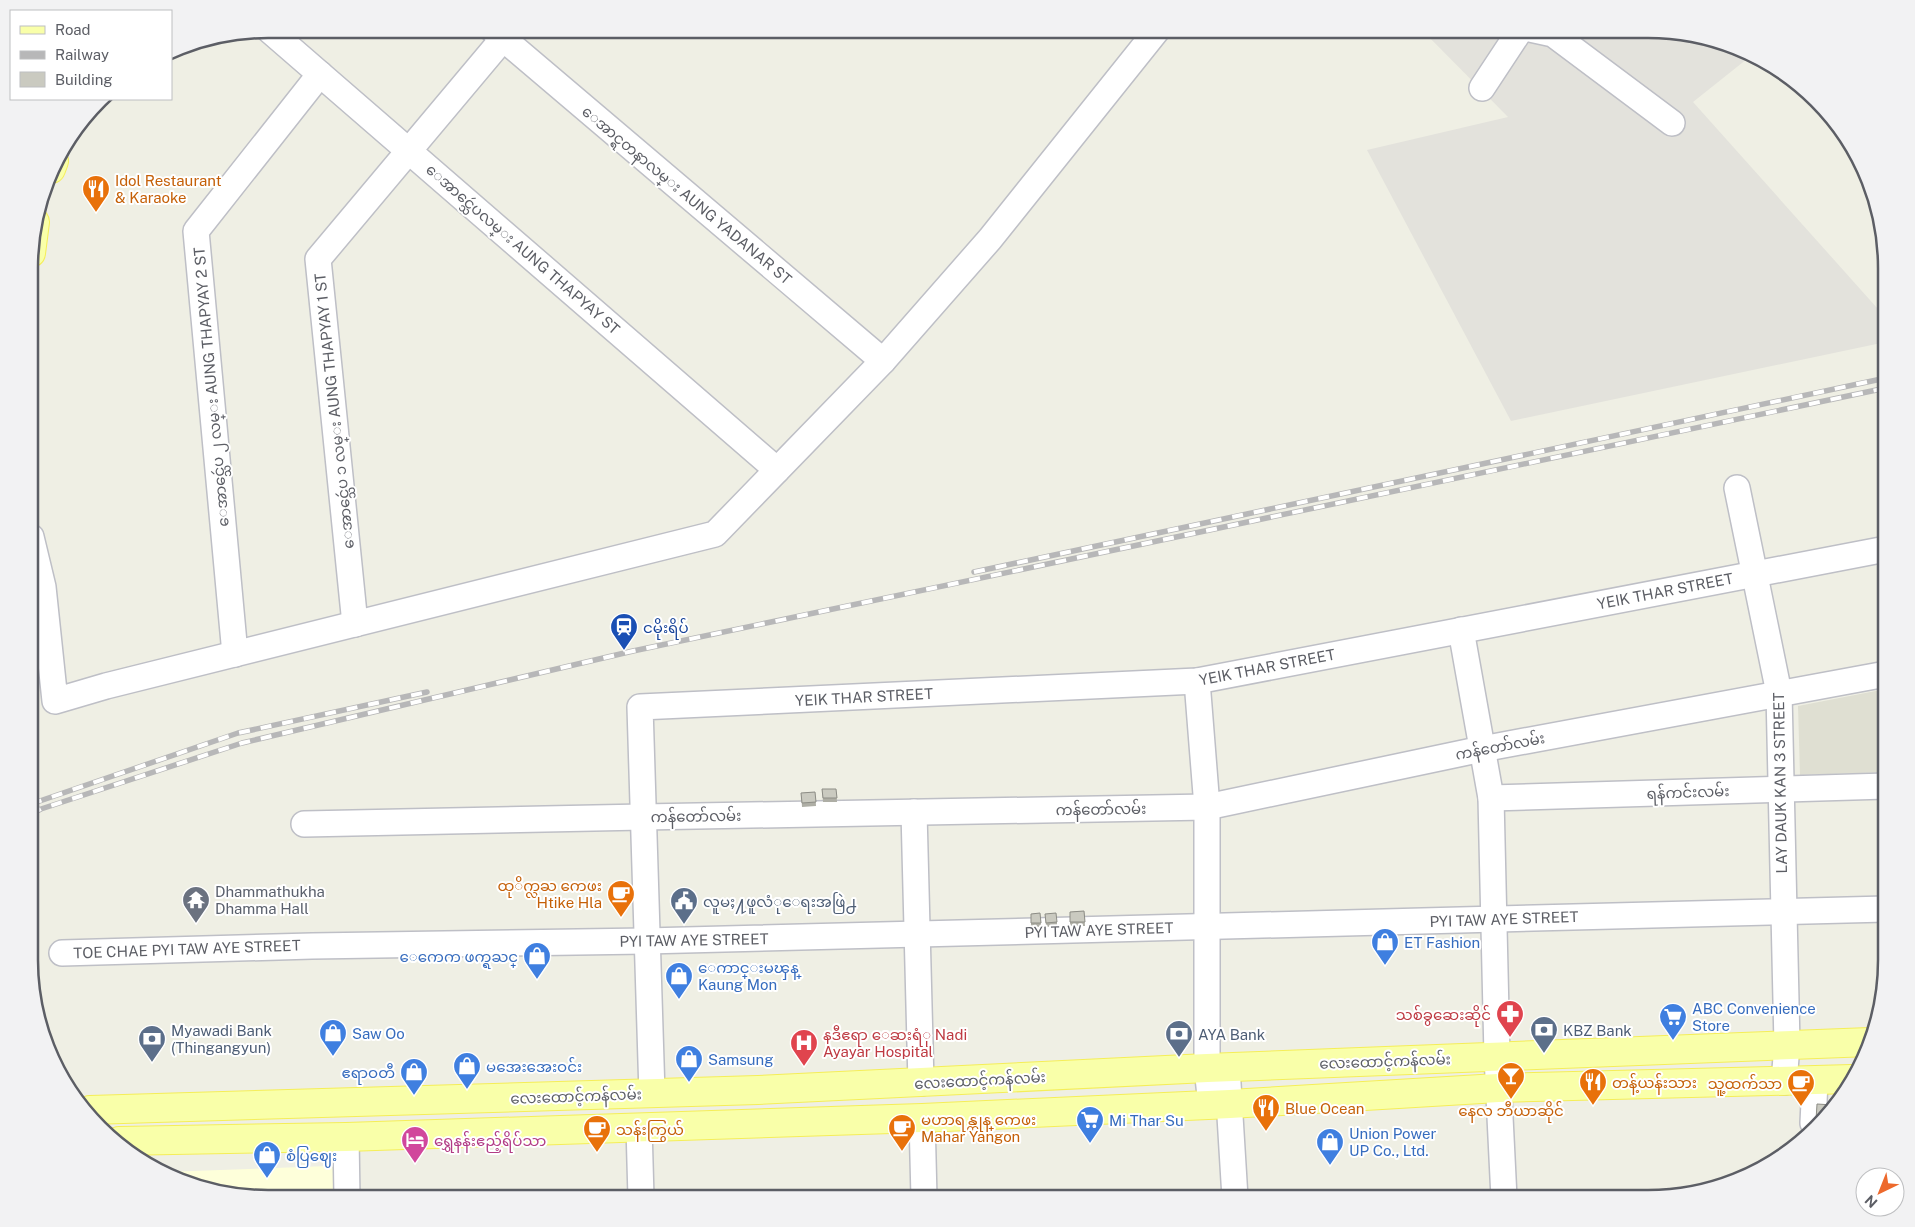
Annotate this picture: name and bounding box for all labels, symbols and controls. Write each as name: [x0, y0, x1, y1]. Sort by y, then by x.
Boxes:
legend: [10, 10, 172, 100]
text: Road: [55, 21, 91, 38]
text: Railway: [55, 46, 109, 63]
text: Building: [55, 71, 113, 88]
street label: ေအာင္ရတနာလမ္း AUNG YADANAR ST: [576, 102, 795, 291]
street label: ေအာင္သေဴပလမ္း AUNG THAPYAY ST: [420, 160, 623, 341]
place label: Idol Restaurant & Karaoke: [115, 172, 222, 206]
restaurant icon: Idol Restaurant & Karaoke: [81, 174, 111, 213]
street label: ေအာင္သေဴပ ၂ လမ္း AUNG THAPYAY 2 ST: [190, 246, 236, 528]
street label: ေအာင္သေဴပ ၁ လမ္း AUNG THAPYAY 1 ST: [311, 272, 361, 550]
street label: YEIK THAR STREET: [1596, 569, 1735, 613]
station icon: ငမိုးရိပ်: [609, 612, 639, 651]
place label: ငမိုးရိပ်: [643, 618, 689, 640]
street label: YEIK THAR STREET: [1198, 645, 1337, 689]
street label: YEIK THAR STREET: [795, 685, 934, 709]
street label: LAY DAUK KAN 3 STREET: [1770, 692, 1790, 874]
street label: ကန်တော်လမ်း: [1454, 728, 1547, 767]
street label: ရန်ကင်းလမ်း: [1646, 781, 1730, 806]
street label: ကန်တော်လမ်း: [1056, 799, 1147, 822]
street label: ကန်တော်လမ်း: [651, 806, 742, 829]
place label: ထုိက္လႀ ကေဖး Htike Hla: [497, 876, 602, 911]
cafe icon: ထုိက္လႀ ကေဖး Htike Hla: [606, 879, 636, 918]
place label: Dhammathukha Dhamma Hall: [215, 883, 325, 917]
temple icon: Dhammathukha Dhamma Hall: [181, 885, 211, 924]
public building icon: လူမႈ႔ဖူလံုေရးအဖြဲ႕: [669, 886, 699, 925]
place label: လူမႈ႔ဖူလံုေရးအဖြဲ႕: [703, 892, 856, 915]
street label: PYI TAW AYE STREET: [1429, 908, 1579, 930]
street label: PYI TAW AYE STREET: [1024, 919, 1174, 941]
shop icon: ET Fashion: [1370, 927, 1400, 966]
street label: PYI TAW AYE STREET: [619, 930, 769, 950]
place label: ET Fashion: [1404, 934, 1480, 951]
street label: TOE CHAE PYI TAW AYE STREET: [73, 937, 301, 961]
shop icon: ေကေက ဖက္ရႀင္: [522, 941, 552, 980]
place label: ေကေက ဖက္ရႀင္: [400, 948, 518, 969]
place label: ေကာင္းမၾန္ Kaung Mon: [698, 959, 802, 993]
shop icon: ေကာင္းမၾန္ Kaung Mon: [664, 961, 694, 1000]
pharmacy icon: သစ်ခွဆေးဆိုင်: [1495, 999, 1525, 1038]
place label: ABC Convenience Store: [1692, 1000, 1816, 1034]
supermarket icon: ABC Convenience Store: [1658, 1002, 1688, 1041]
place label: သစ်ခွဆေးဆိုင်: [1396, 1005, 1491, 1027]
bank icon: KBZ Bank: [1529, 1015, 1559, 1054]
shop icon: Saw Oo: [318, 1018, 348, 1057]
bank icon: AYA Bank: [1164, 1019, 1194, 1058]
place label: Myawadi Bank (Thingangyun): [171, 1022, 272, 1056]
place label: KBZ Bank: [1563, 1022, 1632, 1039]
bank icon: Myawadi Bank (Thingangyun): [137, 1024, 167, 1063]
place label: Saw Oo: [352, 1025, 405, 1042]
place label: နဒီဧရာ ေဆးရံု Nadi Ayayar Hospital: [823, 1025, 967, 1060]
place label: AYA Bank: [1198, 1026, 1265, 1043]
hospital icon: နဒီဧရာ ေဆးရံု Nadi Ayayar Hospital: [789, 1028, 819, 1067]
shop icon: Samsung: [674, 1044, 704, 1083]
street label: လေးထောင့်ကန်လမ်း: [1319, 1049, 1451, 1076]
shop icon: မအေးအေးဝင်း: [452, 1051, 482, 1090]
place label: Samsung: [708, 1051, 774, 1068]
shop icon: ဧရာဝတီ: [399, 1057, 429, 1096]
place label: မအေးအေးဝင်း: [486, 1057, 582, 1075]
bar icon: နေလ ဘီယာဆိုင်: [1496, 1061, 1526, 1100]
place label: ဧရာဝတီ: [341, 1063, 395, 1085]
street label: လေးထောင့်ကန်လမ်း: [914, 1067, 1046, 1096]
restaurant icon: တန့်ယန်းသား: [1578, 1067, 1608, 1106]
cafe icon: သူ့ထက်သာ: [1786, 1068, 1816, 1107]
place label: တန့်ယန်းသား: [1612, 1073, 1697, 1095]
place label: သူ့ထက်သာ: [1708, 1074, 1782, 1096]
street label: လေးထောင့်ကန်လမ်း: [510, 1084, 642, 1111]
restaurant icon: Blue Ocean: [1251, 1093, 1281, 1132]
place label: Blue Ocean: [1285, 1100, 1364, 1117]
place label: နေလ ဘီယာဆိုင်: [1458, 1101, 1564, 1123]
supermarket icon: Mi Thar Su: [1075, 1105, 1105, 1144]
place label: မဟာရန္ကုန္ ကေဖး Mahar Yangon: [921, 1111, 1036, 1145]
place label: Mi Thar Su: [1109, 1112, 1184, 1129]
cafe icon: မဟာရန္ကုန္ ကေဖး Mahar Yangon: [887, 1113, 917, 1152]
cafe icon: သန်းကြွယ်: [582, 1114, 612, 1153]
place label: သန်းကြွယ်: [616, 1120, 684, 1142]
hotel icon: ရွှေနန်းဧည့်ရိပ်သာ: [400, 1125, 430, 1164]
place label: Union Power UP Co., Ltd.: [1349, 1125, 1436, 1159]
shop icon: Union Power UP Co., Ltd.: [1315, 1127, 1345, 1166]
place label: ရွှေနန်းဧည့်ရိပ်သာ: [434, 1131, 546, 1153]
shop icon: စံပြဈေး: [252, 1140, 282, 1179]
place label: စံပြဈေး: [286, 1146, 337, 1168]
north arrow: [1855, 1167, 1905, 1217]
text: N: [1862, 1192, 1881, 1211]

